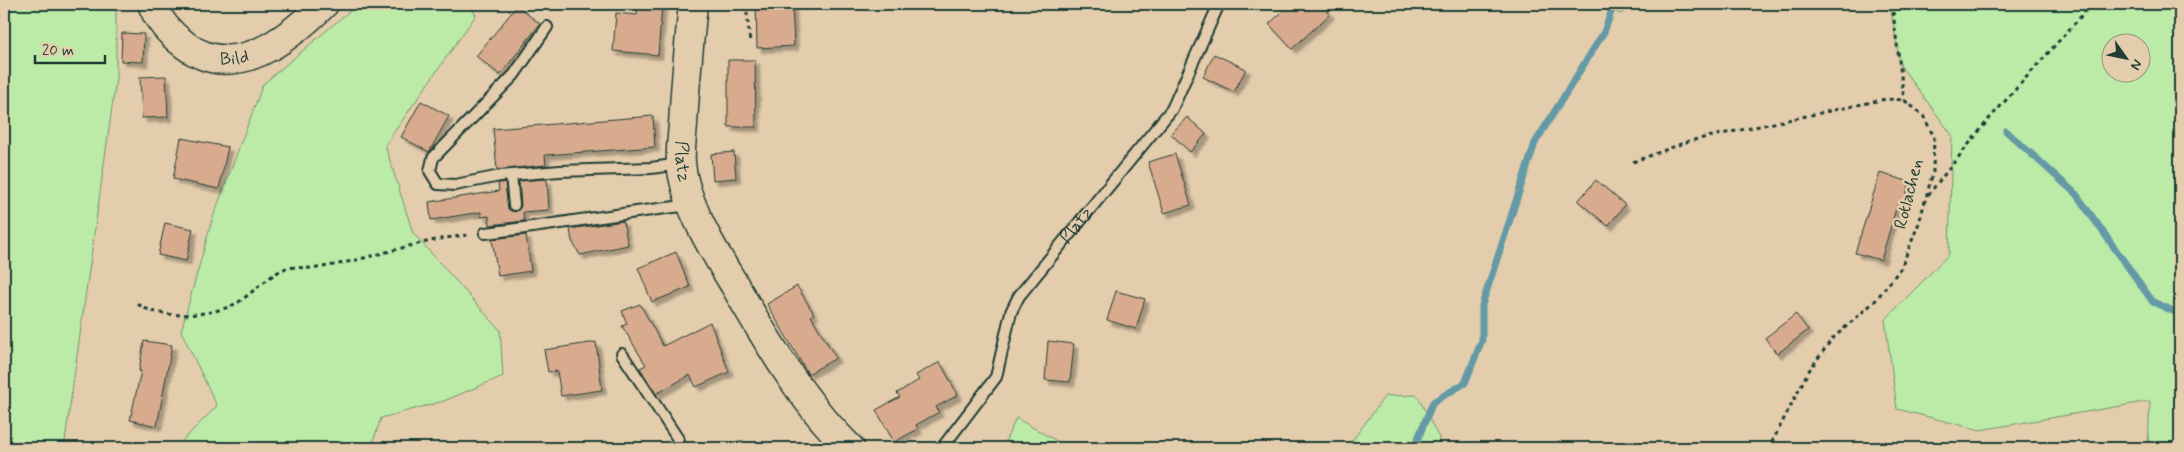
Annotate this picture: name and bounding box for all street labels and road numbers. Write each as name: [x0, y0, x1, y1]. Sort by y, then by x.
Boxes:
street label: Bild: [220, 45, 252, 72]
street label: Platz: [669, 140, 696, 184]
street label: Rotlachen: [1889, 156, 1929, 232]
street label: Platz: [1054, 202, 1099, 249]

